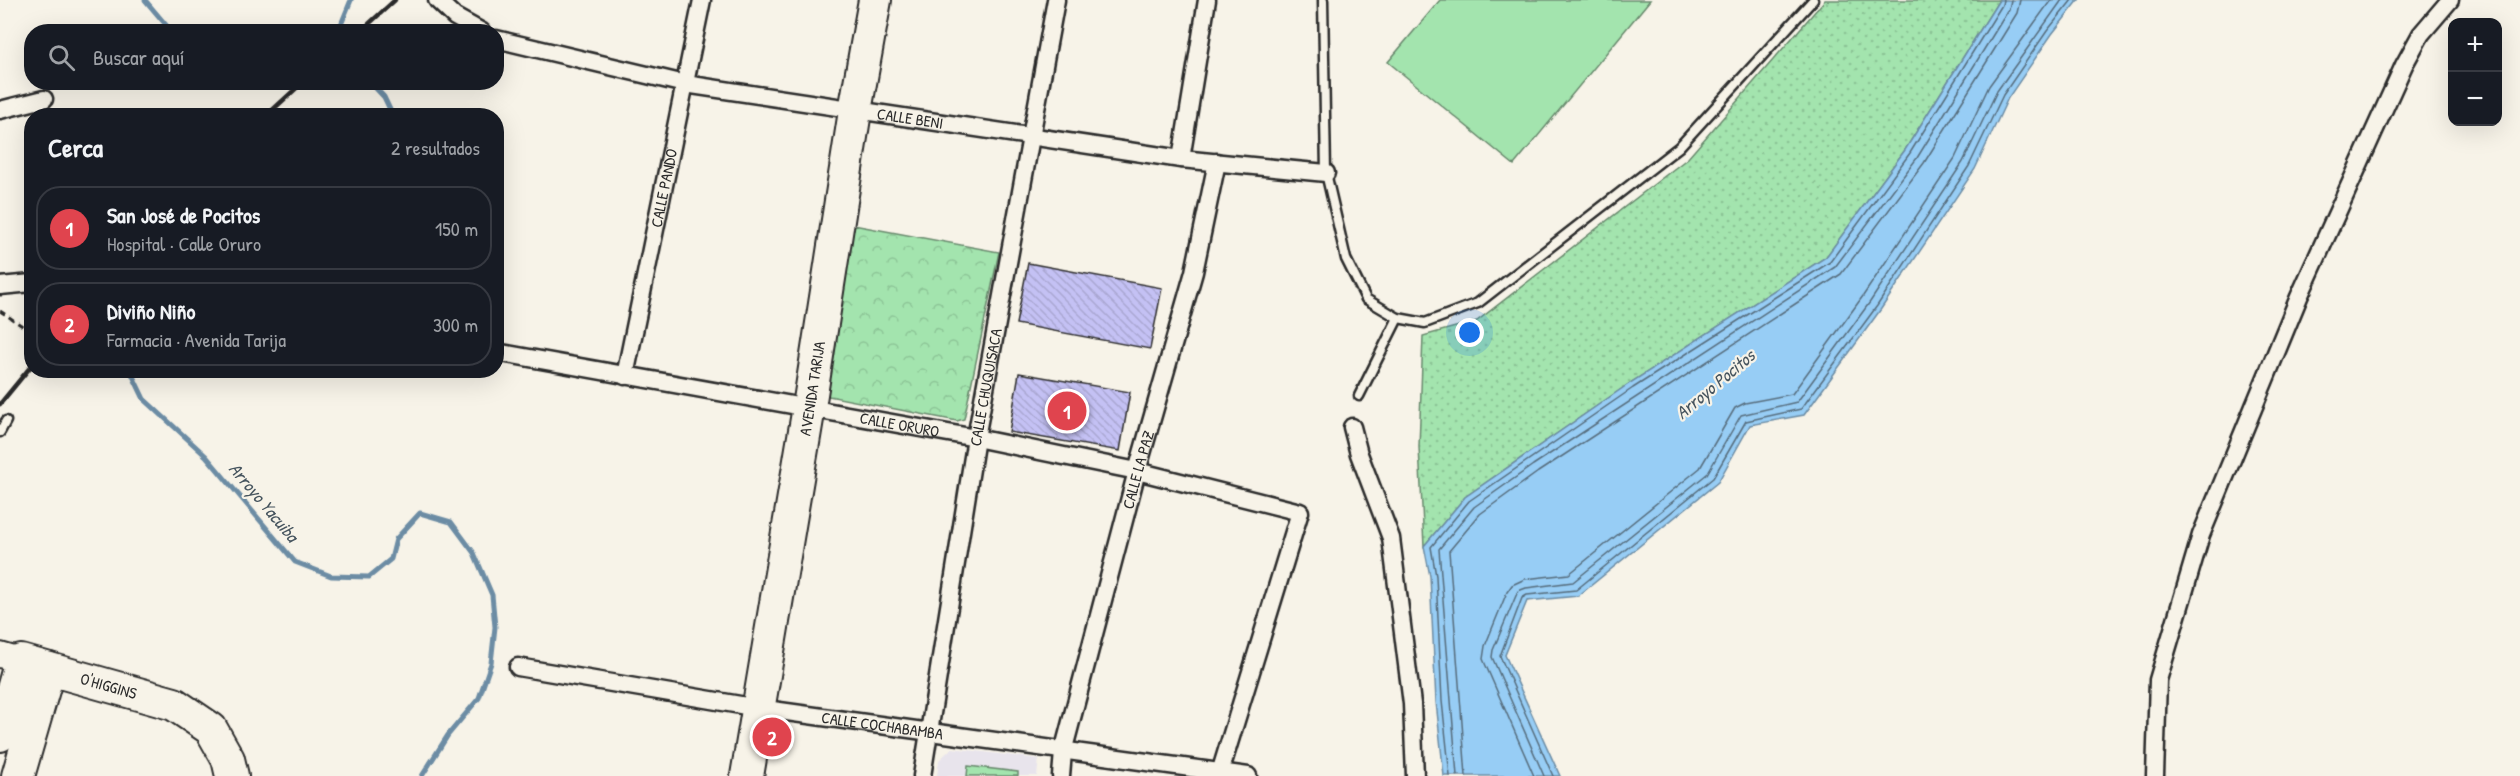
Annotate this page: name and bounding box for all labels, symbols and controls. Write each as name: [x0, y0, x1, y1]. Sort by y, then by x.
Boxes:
map controls: [2448, 18, 2502, 126]
button: +: [2448, 18, 2502, 72]
search box: [24, 24, 504, 90]
icon: search: [45, 41, 78, 74]
text: Buscar aquí: [93, 42, 185, 72]
button: −: [2448, 72, 2502, 126]
street label: CALLE BENI: [876, 102, 945, 134]
text: Cerca: [48, 130, 103, 165]
text: 2 resultados: [391, 134, 480, 161]
street label: CALLE PANDO: [645, 147, 682, 229]
text: San José de Pocitos: [107, 200, 260, 230]
text: 1: [66, 215, 73, 242]
text: 150 m: [435, 215, 478, 242]
text: Hospital · Calle Oruro: [107, 230, 261, 257]
text: Diviño Niño: [107, 296, 195, 326]
text: 2: [65, 311, 74, 338]
text: 300 m: [433, 311, 478, 338]
your location: [1455, 318, 1484, 347]
text: Farmacia · Avenida Tarija: [107, 326, 286, 353]
street label: CALLE CHUQUISACA: [964, 326, 1007, 448]
street label: AVENIDA TARIJA: [793, 339, 830, 437]
water label: Arroyo Pocitos: [1670, 342, 1761, 424]
pin: 1: [1048, 388, 1086, 434]
street label: CALLE ORURO: [858, 406, 941, 442]
street label: CALLE LA PAZ: [1116, 428, 1159, 511]
water label: Arroyo Yacuiba: [223, 457, 306, 549]
street label: O'HIGGINS: [78, 667, 140, 704]
street label: CALLE COCHABAMBA: [820, 706, 945, 745]
pin: 2: [752, 714, 792, 760]

